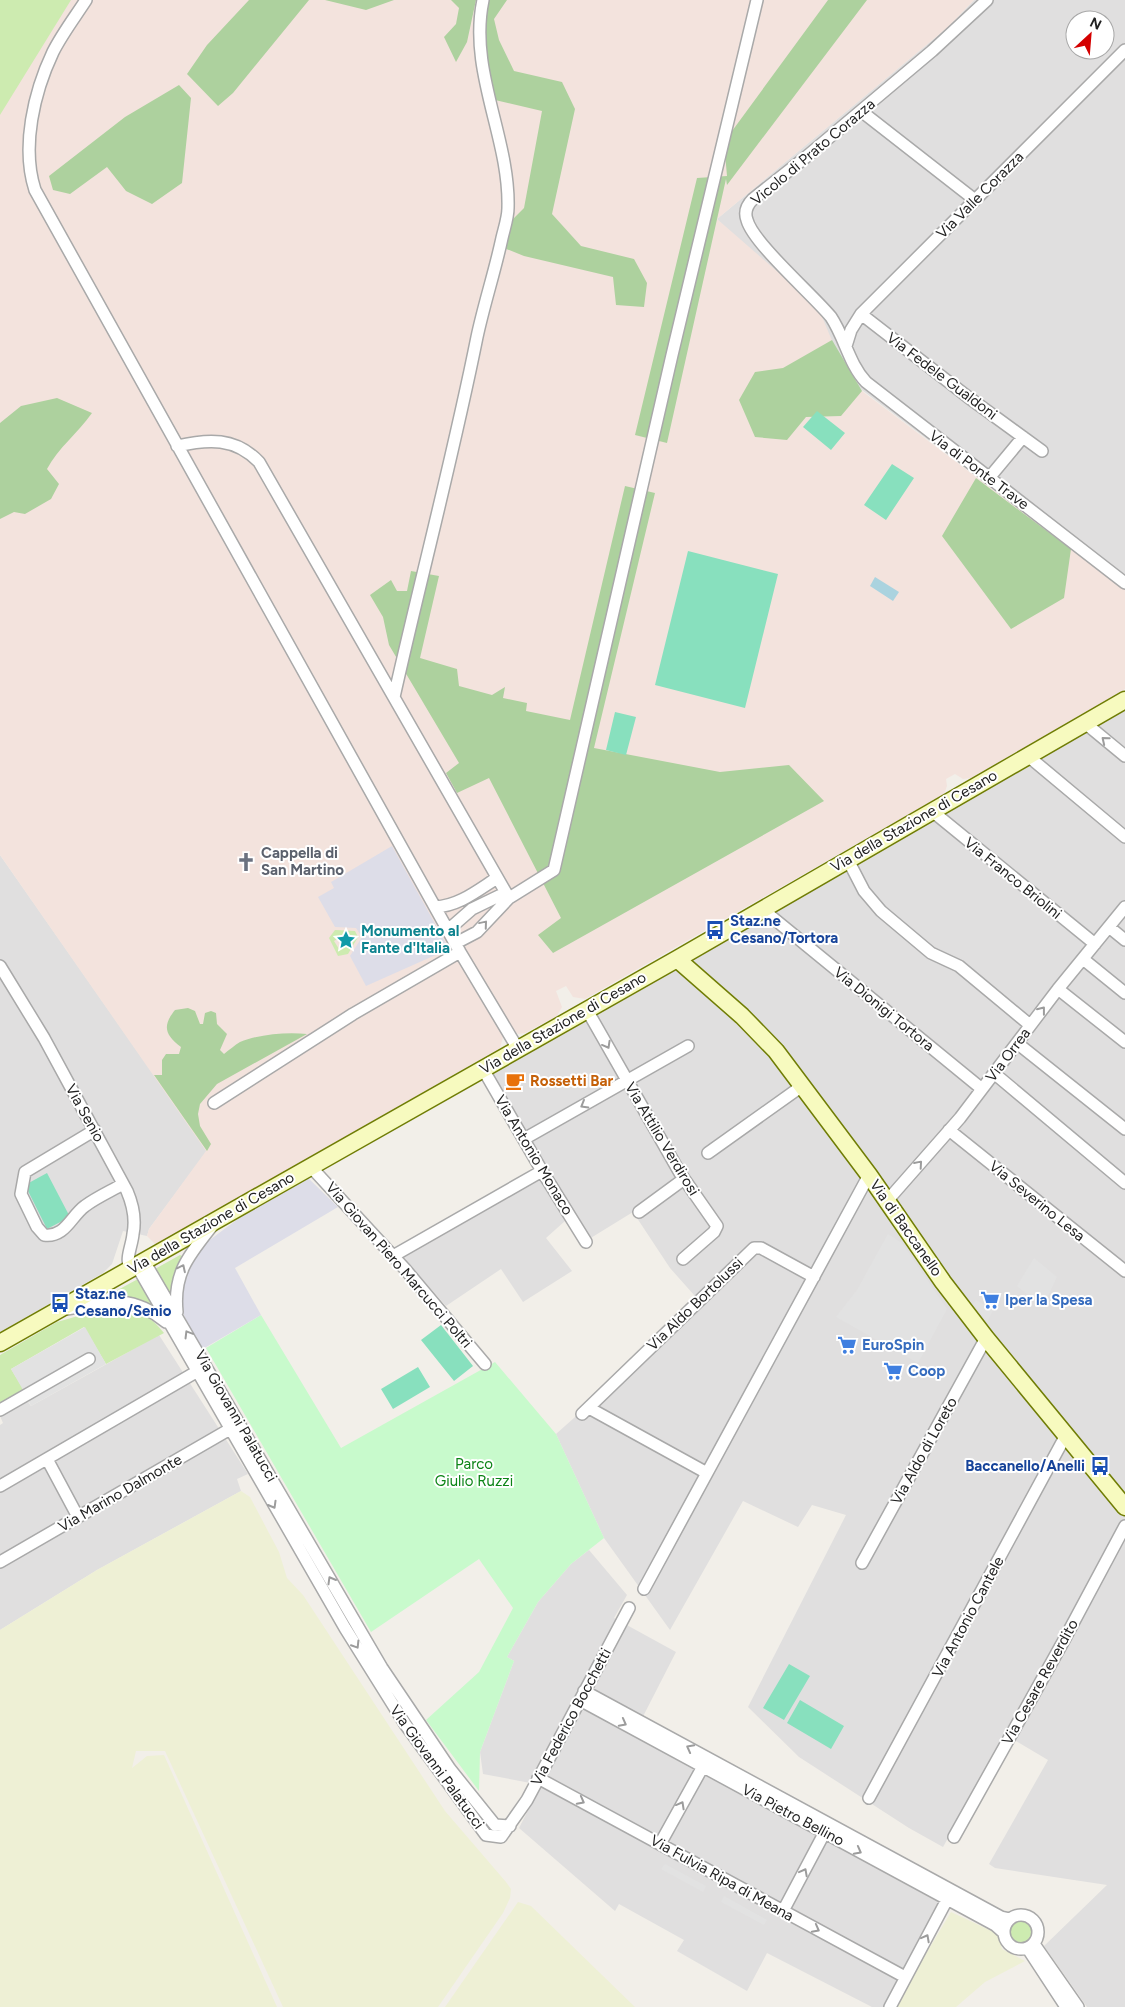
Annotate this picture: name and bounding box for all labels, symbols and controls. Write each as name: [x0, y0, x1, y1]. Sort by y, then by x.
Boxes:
north arrow: [1065, 10, 1115, 60]
text: N: [1087, 14, 1104, 34]
street label: Vicolo di Prato Corazza: [747, 95, 879, 209]
street label: Via Valle Corazza: [933, 148, 1027, 242]
street label: Via Fedele Gualdoni: [883, 329, 1001, 423]
street label: Via di Ponte Trave: [926, 427, 1032, 513]
one-way arrow: [1102, 737, 1111, 745]
street label: Via della Stazione di Cesano: [828, 766, 1001, 876]
street label: Via Franco Briolini: [961, 833, 1065, 923]
place label: Cappella di San Martino: [261, 844, 344, 879]
church icon: Cappella di San Martino: [235, 851, 257, 873]
place label: Staz.ne Cesano/Tortora: [730, 912, 838, 947]
bus stop icon: Staz.ne Cesano/Tortora: [704, 919, 726, 941]
one-way arrow: [479, 921, 487, 930]
place label: Monumento al Fante d'Italia: [361, 922, 459, 957]
place icon: Monumento al Fante d'Italia: [335, 929, 357, 951]
street label: Via Dionigi Tortora: [830, 963, 938, 1055]
street label: Via della Stazione di Cesano: [477, 968, 650, 1078]
one-way arrow: [1036, 1006, 1045, 1016]
street label: Via Orrea: [982, 1024, 1034, 1086]
one-way arrow: [601, 1040, 611, 1049]
cafe icon: Rossetti Bar: [504, 1070, 526, 1092]
place label: Rossetti Bar: [530, 1072, 613, 1090]
street label: Via Attilio Verdirosi: [621, 1079, 703, 1199]
street label: Via Senio: [62, 1081, 108, 1145]
street label: Via Antonio Monaco: [491, 1092, 577, 1218]
one-way arrow: [581, 1099, 590, 1109]
street label: Via Severino Lesa: [985, 1157, 1089, 1245]
one-way arrow: [913, 1161, 922, 1170]
street label: Via della Stazione di Cesano: [125, 1168, 298, 1278]
street label: Via di Baccanello: [866, 1176, 946, 1280]
street label: Via Giovan Piero Marcucci Poltri: [322, 1178, 476, 1352]
street label: Via Aldo Bortolussi: [643, 1254, 747, 1354]
one-way arrow: [176, 1264, 187, 1273]
place label: Staz.ne Cesano/Senio: [75, 1285, 172, 1320]
supermarket icon: Iper la Spesa: [979, 1289, 1001, 1311]
place label: Iper la Spesa: [1005, 1291, 1093, 1309]
bus stop icon: Staz.ne Cesano/Senio: [49, 1292, 71, 1314]
one-way arrow: [184, 1330, 194, 1339]
supermarket icon: EuroSpin: [836, 1334, 858, 1356]
place label: EuroSpin: [862, 1336, 924, 1354]
street label: Via Giovanni Palatucci: [191, 1347, 281, 1485]
supermarket icon: Coop: [882, 1360, 904, 1382]
place label: Coop: [908, 1362, 945, 1380]
street label: Via Aldo di Loreto: [887, 1394, 961, 1508]
street label: Via Marino Dalmonte: [55, 1450, 185, 1536]
park label: Parco Giulio Ruzzi: [435, 1455, 513, 1490]
bus stop icon: Baccanello/Anelli: [1089, 1455, 1111, 1477]
place label: Baccanello/Anelli: [965, 1457, 1085, 1475]
one-way arrow: [267, 1500, 277, 1509]
street label: Via Antonio Cantele: [928, 1553, 1008, 1681]
one-way arrow: [327, 1577, 337, 1586]
street label: Via Cesare Reverdito: [998, 1616, 1082, 1748]
one-way arrow: [349, 1640, 359, 1649]
street label: Via Federico Bocchetti: [527, 1645, 615, 1789]
street label: Via Giovanni Palatucci: [386, 1702, 488, 1832]
one-way arrow: [617, 1717, 626, 1727]
one-way arrow: [686, 1744, 695, 1754]
street label: Via Pietro Bellino: [739, 1780, 847, 1850]
one-way arrow: [576, 1795, 585, 1805]
one-way arrow: [675, 1801, 685, 1810]
street label: Via Fulvia Ripa di Meana: [647, 1831, 797, 1925]
one-way arrow: [853, 1844, 862, 1854]
one-way arrow: [798, 1868, 808, 1877]
one-way arrow: [811, 1923, 820, 1933]
one-way arrow: [920, 1934, 930, 1943]

